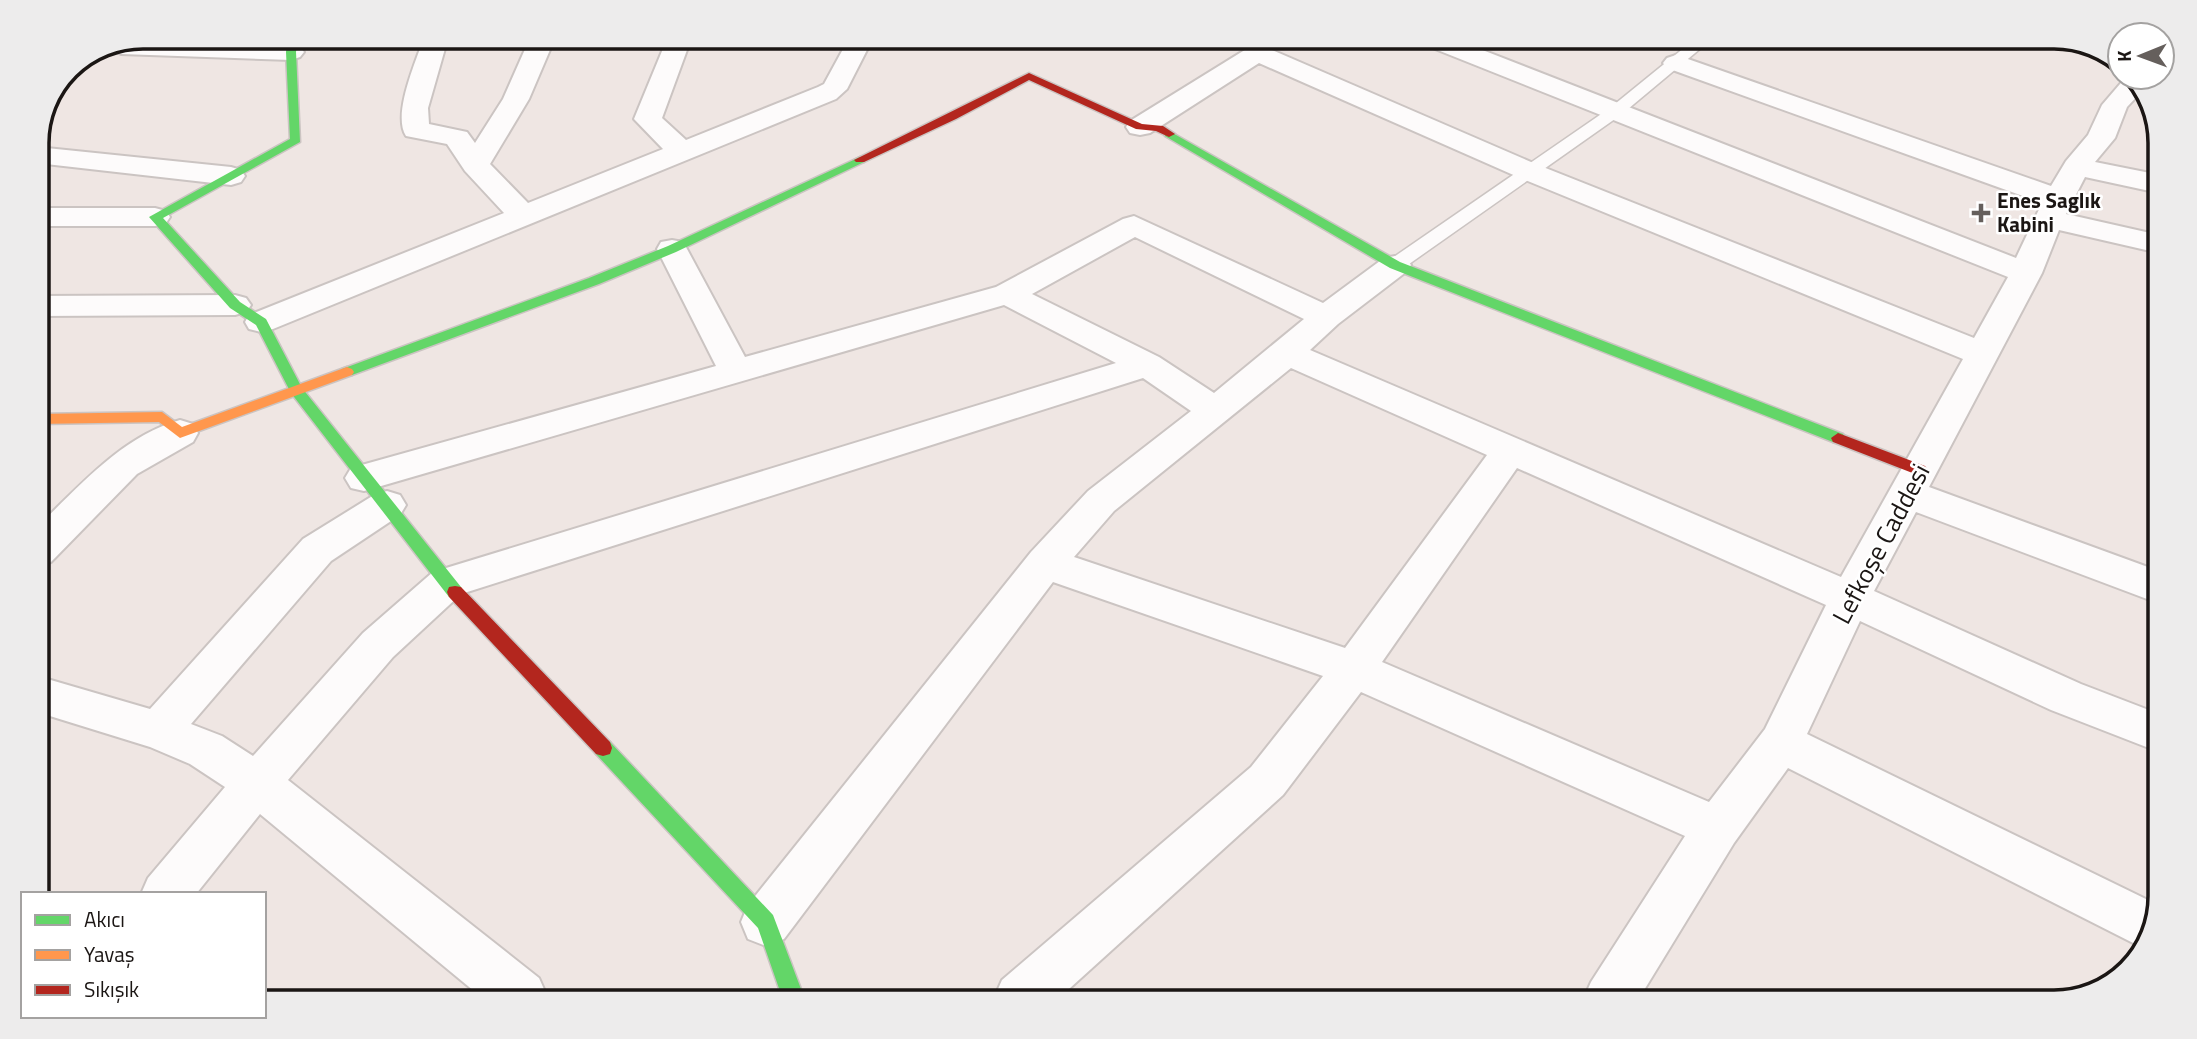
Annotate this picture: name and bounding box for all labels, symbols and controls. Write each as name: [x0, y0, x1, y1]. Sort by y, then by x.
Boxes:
north arrow: [2106, 21, 2176, 91]
text: K: [2109, 50, 2138, 62]
place label: Enes Saglık Kabini: [1997, 184, 2101, 240]
marker: Enes Saglık Kabini: [1971, 203, 1991, 223]
street label: Lefkoşe Caddesi: [1822, 457, 1939, 631]
legend: [21, 892, 266, 1018]
text: Akıcı: [84, 903, 125, 935]
text: Yavaş: [84, 938, 135, 970]
text: Sıkışık: [84, 973, 139, 1005]

